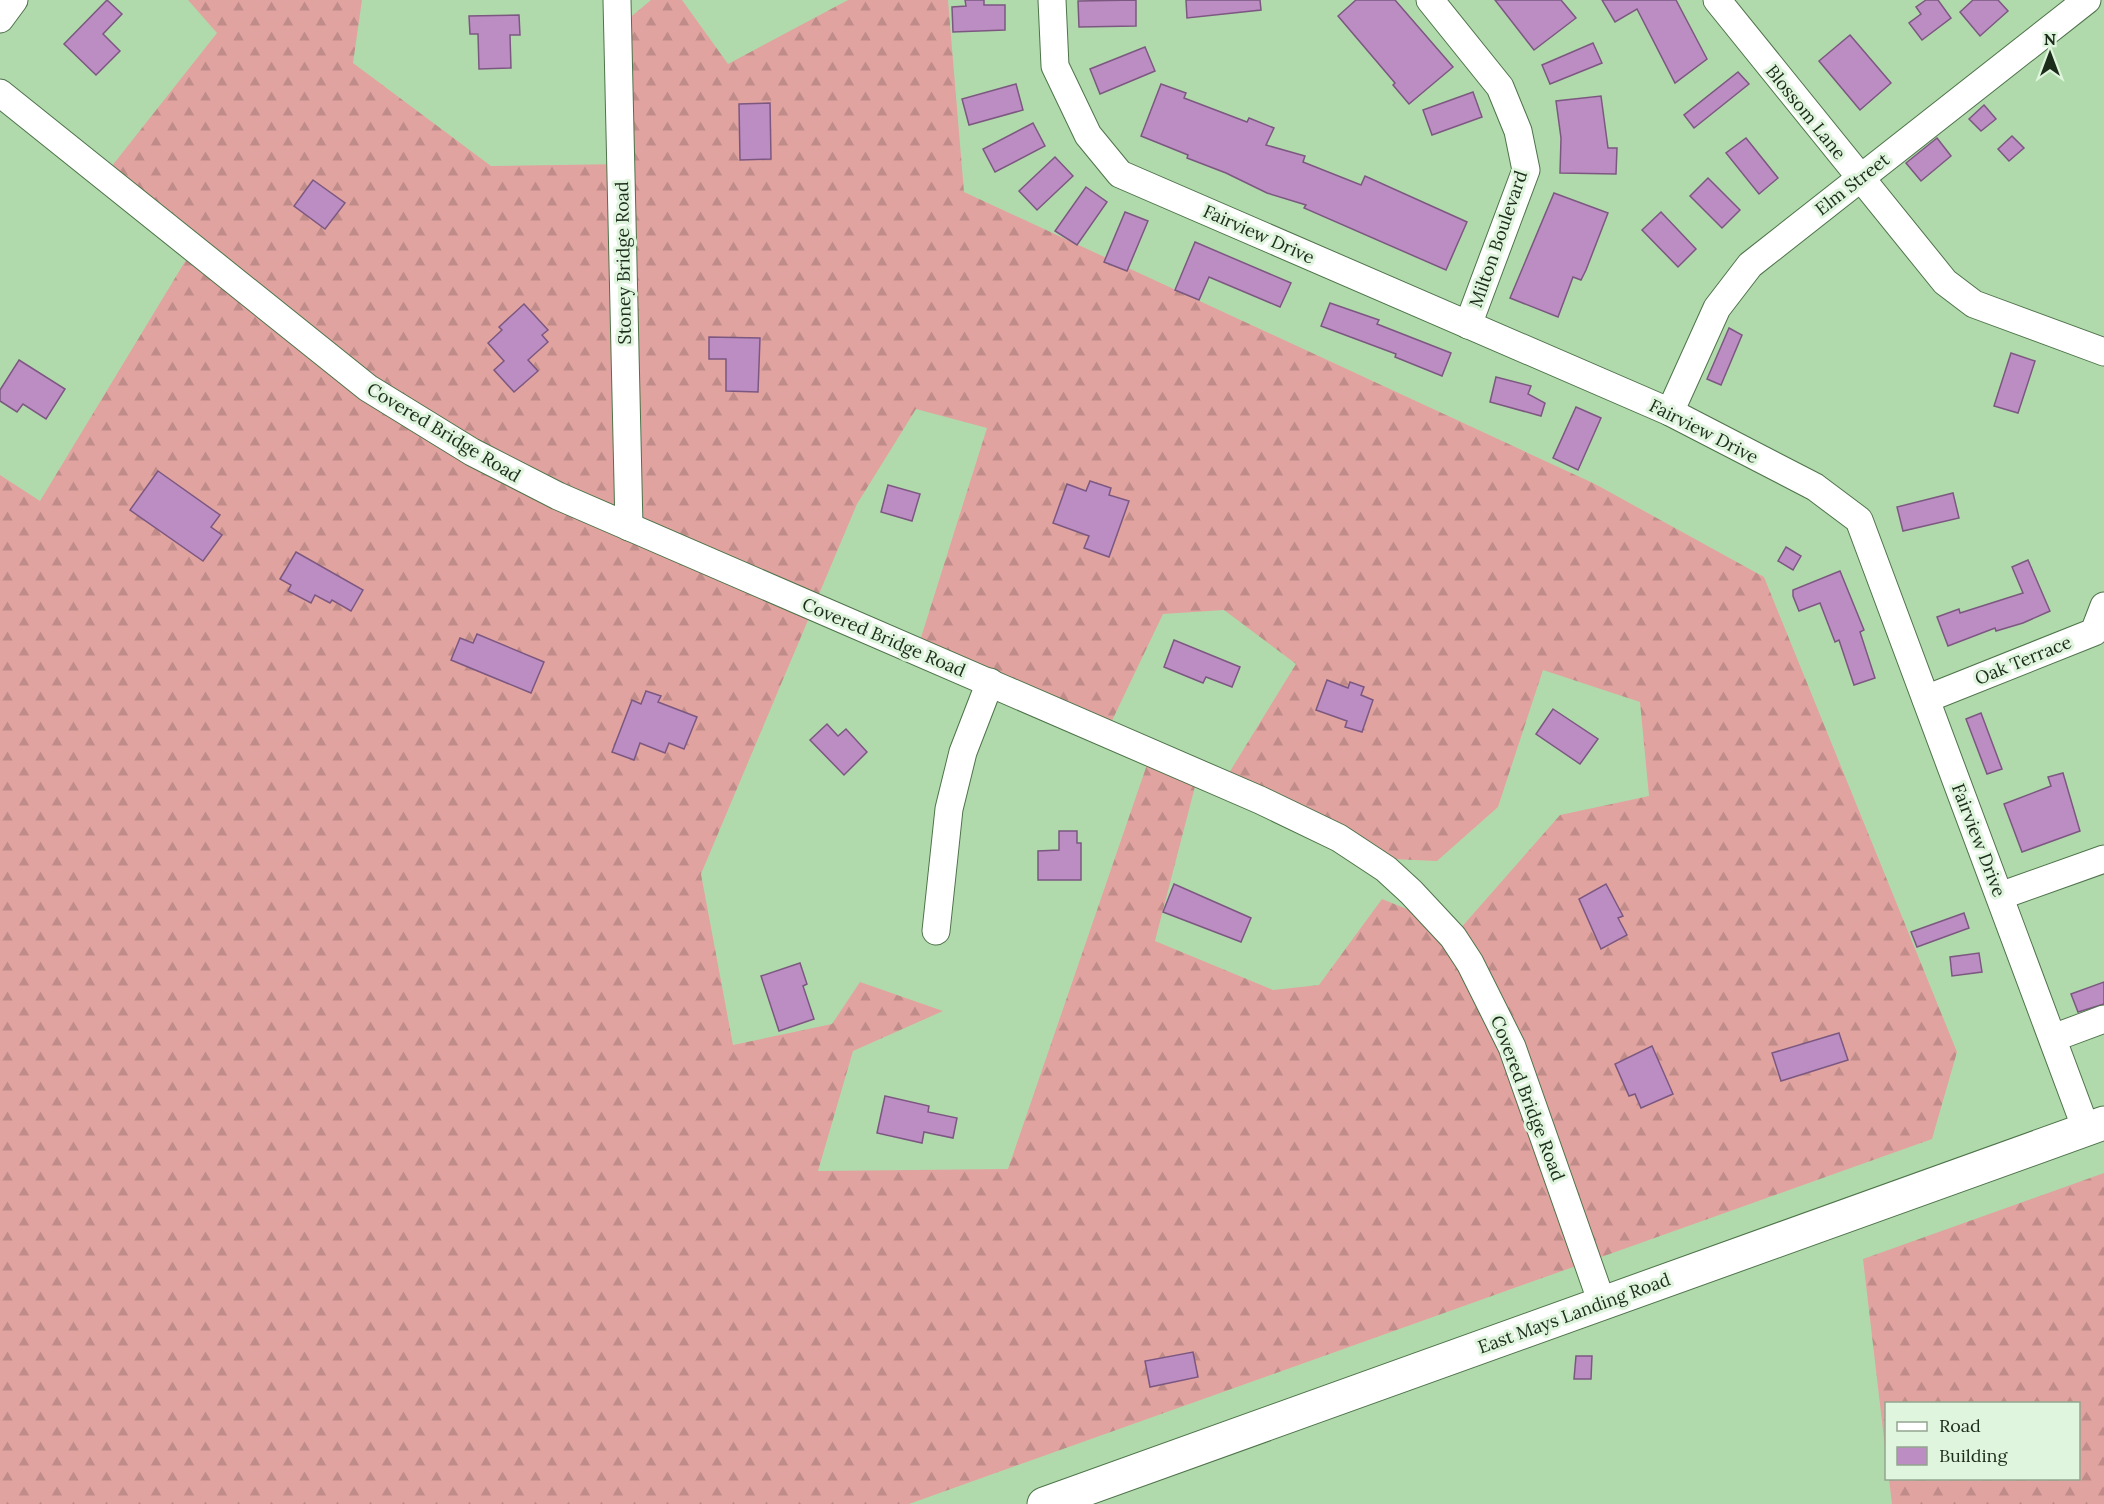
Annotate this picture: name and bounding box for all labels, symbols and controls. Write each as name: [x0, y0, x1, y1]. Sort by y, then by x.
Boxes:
north arrow: [2020, 24, 2080, 84]
text: N: [2044, 29, 2056, 49]
street label: Blossom Lane: [1761, 60, 1851, 164]
street label: Elm Street: [1810, 148, 1894, 220]
street label: Milton Boulevard: [1464, 167, 1532, 310]
street label: Stoney Bridge Road: [610, 181, 636, 345]
street label: Fairview Drive: [1200, 199, 1318, 269]
street label: Covered Bridge Road: [363, 377, 525, 487]
street label: Fairview Drive: [1646, 394, 1763, 468]
street label: Covered Bridge Road: [799, 592, 969, 682]
street label: Oak Terrace: [1971, 630, 2075, 690]
street label: Fairview Drive: [1947, 780, 2011, 900]
street label: Covered Bridge Road: [1486, 1012, 1570, 1184]
street label: East Mays Landing Road: [1475, 1267, 1673, 1359]
legend: [1885, 1402, 2080, 1480]
text: Road: [1939, 1414, 1981, 1437]
text: Building: [1939, 1444, 2009, 1467]

